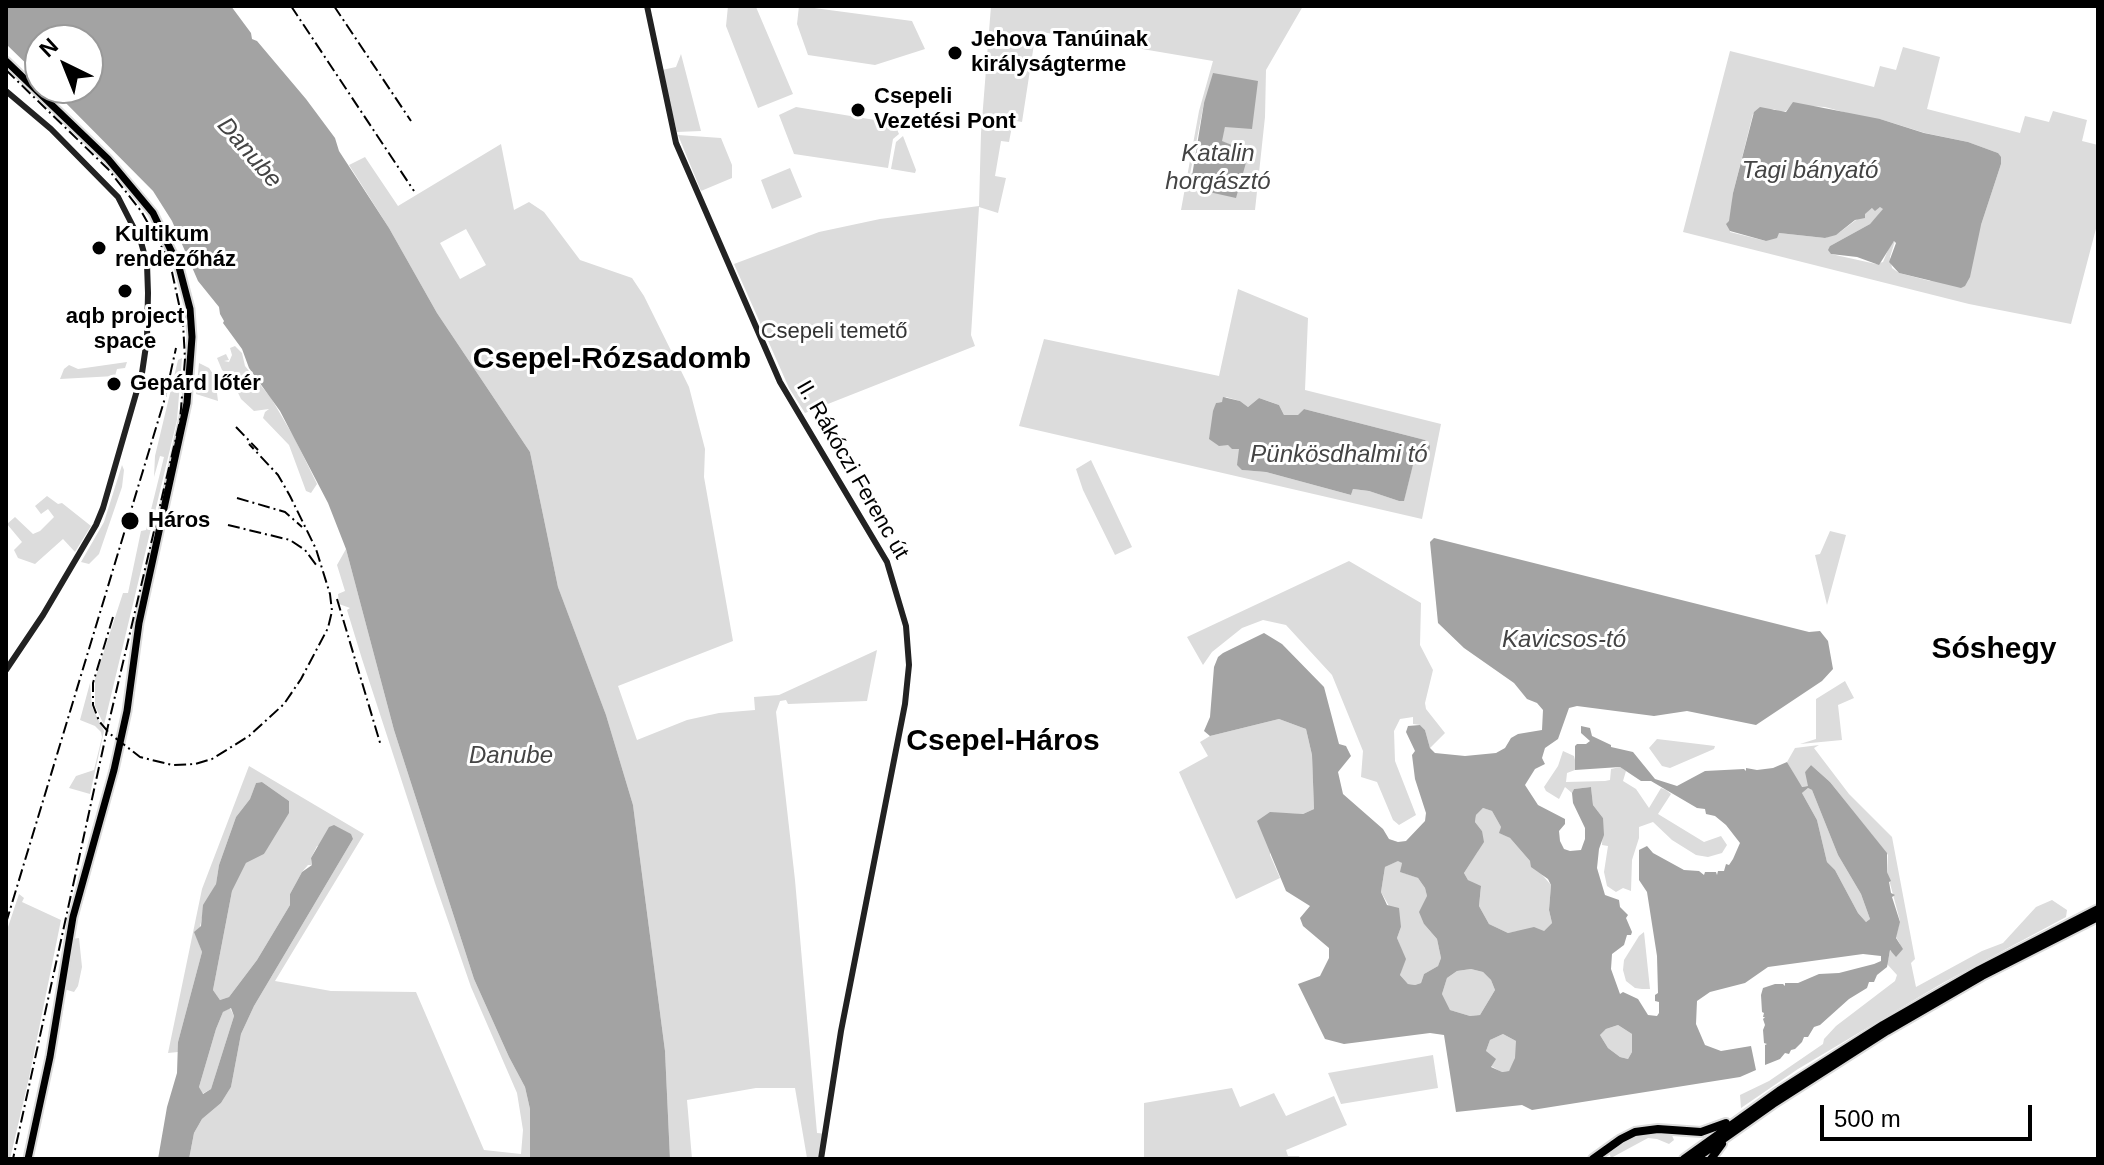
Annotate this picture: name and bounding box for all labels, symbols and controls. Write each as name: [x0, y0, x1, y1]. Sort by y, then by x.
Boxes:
north arrow: [24, 24, 104, 104]
place label: Jehova Tanúinak királyságterme: [971, 27, 1148, 78]
text: N: [34, 33, 63, 62]
marker: Jehova Tanúinak királyságterme: [946, 44, 964, 62]
place label: Csepeli Vezetési Pont: [874, 84, 1016, 136]
marker: Csepeli Vezetési Pont: [849, 101, 867, 119]
water label: Danube: [211, 112, 287, 194]
water label: Katalin horgásztó: [1165, 140, 1271, 196]
water label: Tagi bányató: [1742, 157, 1878, 185]
place label: Kultikum rendezőház: [115, 222, 236, 274]
marker: Kultikum rendezőház: [90, 239, 108, 257]
marker: aqb project space: [116, 282, 134, 300]
place label: aqb project space: [66, 304, 184, 356]
park label: Csepeli temető: [761, 319, 907, 345]
district label: Csepel-Rózsadomb: [473, 342, 751, 378]
place label: Gepárd lőtér: [130, 371, 261, 397]
marker: Gepárd lőtér: [105, 375, 123, 393]
street label: II. Rákóczi Ferenc út: [790, 376, 914, 564]
water label: Pünkösdhalmi tó: [1250, 441, 1428, 469]
place label: Háros: [148, 508, 210, 534]
marker: Háros: [119, 510, 141, 532]
water label: Kavicsos-tó: [1502, 626, 1626, 654]
district label: Sóshegy: [1931, 632, 2057, 668]
district label: Csepel-Háros: [906, 724, 1100, 760]
water label: Danube: [469, 742, 553, 770]
scale bar: [1824, 1089, 2036, 1139]
text: 500 m: [1834, 1105, 1901, 1132]

